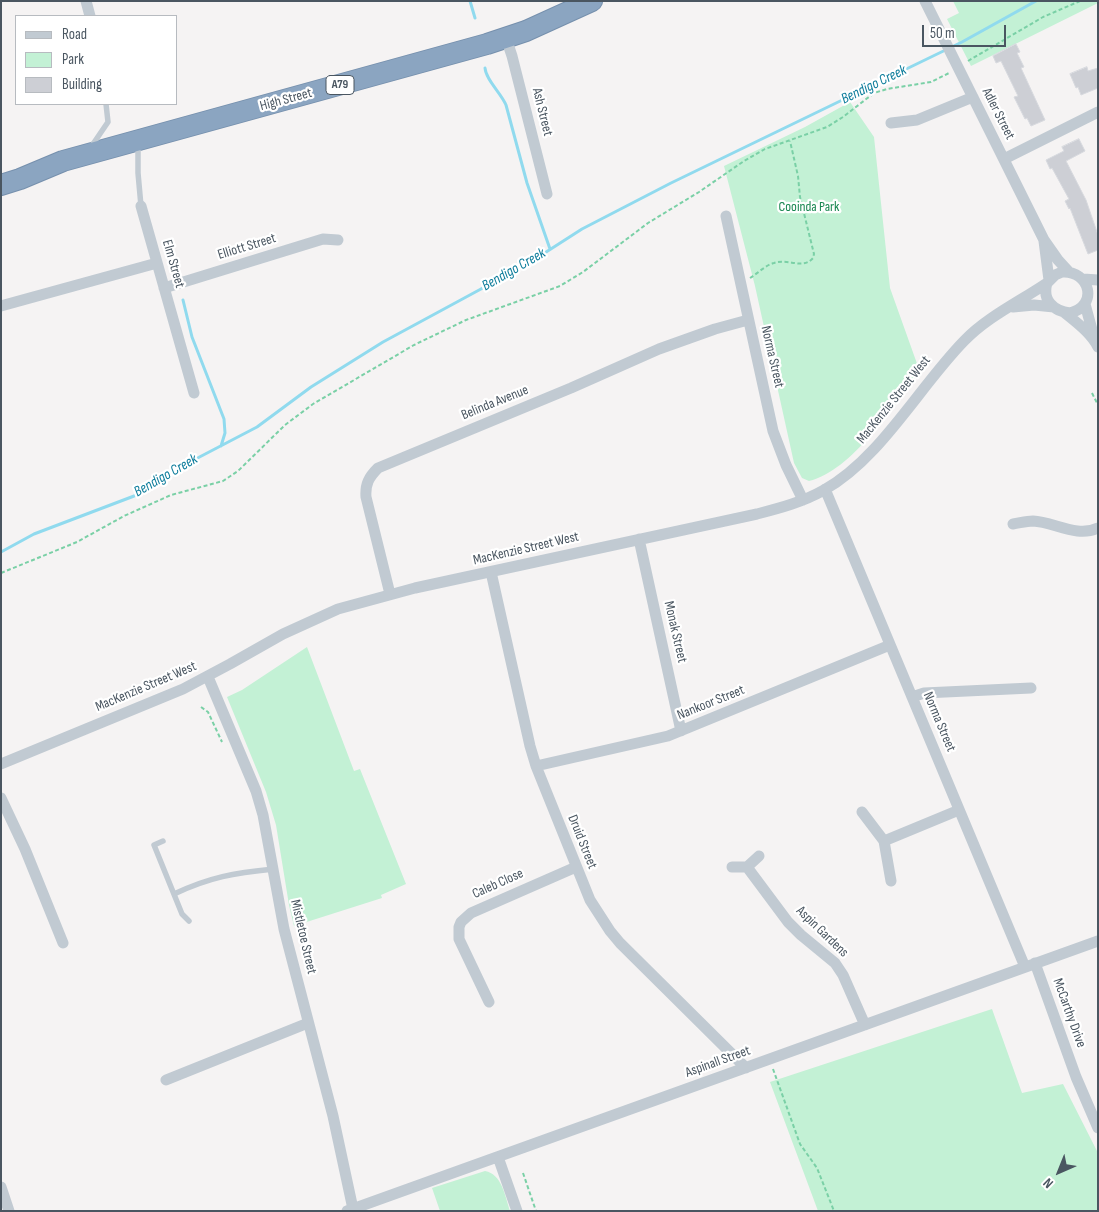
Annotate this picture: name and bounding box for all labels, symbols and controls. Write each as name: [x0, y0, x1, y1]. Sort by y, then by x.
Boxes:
legend: [15, 15, 178, 105]
scale bar: [924, 15, 1008, 47]
text: 50 m: [930, 24, 955, 43]
text: Road: [62, 25, 87, 44]
text: Park: [62, 50, 84, 69]
water label: Bendigo Creek: [838, 61, 910, 109]
text: Building: [62, 75, 102, 94]
road number: A79: [326, 76, 354, 94]
street label: High Street: [258, 85, 314, 115]
street label: Adler Street: [978, 85, 1018, 143]
street label: Ash Street: [528, 86, 556, 138]
park label: Cooinda Park: [779, 199, 839, 215]
street label: Elliott Street: [216, 230, 278, 264]
street label: Elm Street: [158, 238, 188, 290]
water label: Bendigo Creek: [479, 245, 549, 295]
street label: Norma Street: [757, 324, 787, 390]
street label: MacKenzie Street West: [853, 353, 935, 447]
street label: Belinda Avenue: [459, 382, 531, 424]
water label: Bendigo Creek: [131, 451, 201, 501]
street label: MacKenzie Street West: [471, 529, 581, 569]
street label: Monak Street: [660, 600, 690, 664]
street label: MacKenzie Street West: [93, 658, 199, 716]
street label: Nankoor Street: [675, 682, 747, 724]
street label: Norma Street: [919, 690, 959, 754]
street label: Druid Street: [564, 812, 600, 872]
street label: Caleb Close: [470, 865, 526, 903]
street label: Mistletoe Street: [286, 898, 320, 976]
street label: Aspin Gardens: [792, 903, 852, 961]
street label: McCarthy Drive: [1049, 976, 1089, 1050]
street label: Aspinall Street: [683, 1043, 753, 1081]
north arrow: [1034, 1147, 1084, 1197]
text: N: [1040, 1174, 1057, 1192]

